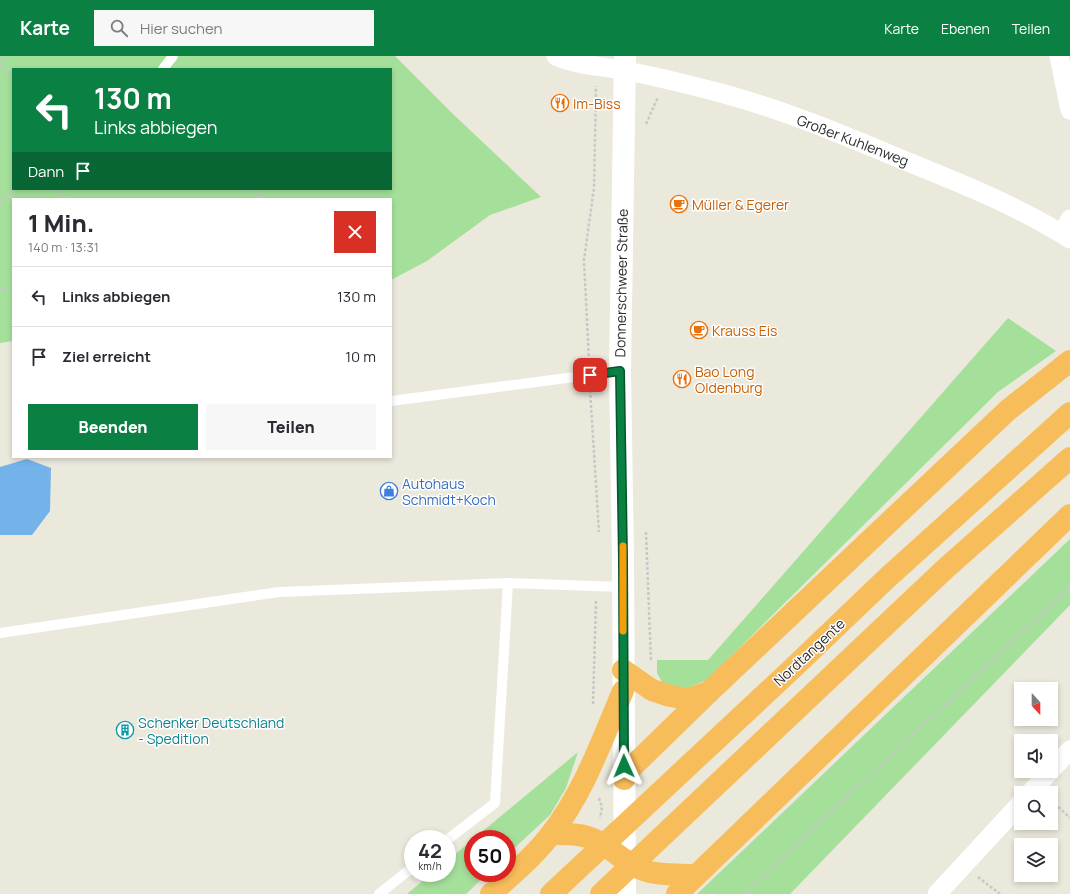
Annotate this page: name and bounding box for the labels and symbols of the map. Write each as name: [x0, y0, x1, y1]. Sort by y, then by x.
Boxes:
restaurant icon: Im-Biss: [550, 93, 570, 113]
place label: Im-Biss: [573, 94, 621, 113]
street label: Großer Kuhlenweg: [794, 110, 912, 170]
cafe icon: Müller & Egerer: [669, 194, 689, 214]
place label: Müller & Egerer: [692, 195, 789, 214]
street label: Donnerschweer Straße: [610, 209, 632, 357]
cafe icon: Krauss Eis: [689, 320, 709, 340]
place label: Krauss Eis: [712, 321, 777, 340]
pin: [573, 358, 607, 392]
place label: Bao Long Oldenburg: [695, 362, 763, 397]
restaurant icon: Bao Long Oldenburg: [672, 369, 692, 389]
place label: Autohaus Schmidt+Koch: [402, 474, 496, 509]
shop icon: Autohaus Schmidt+Koch: [379, 481, 399, 501]
street label: Nordtangente: [769, 614, 849, 690]
north arrow: [1014, 682, 1058, 726]
place label: Schenker Deutschland - Spedition: [138, 713, 284, 748]
building icon: Schenker Deutschland - Spedition: [115, 720, 135, 740]
position arrow: [603, 745, 645, 787]
speed limit sign: 50: [464, 830, 516, 882]

